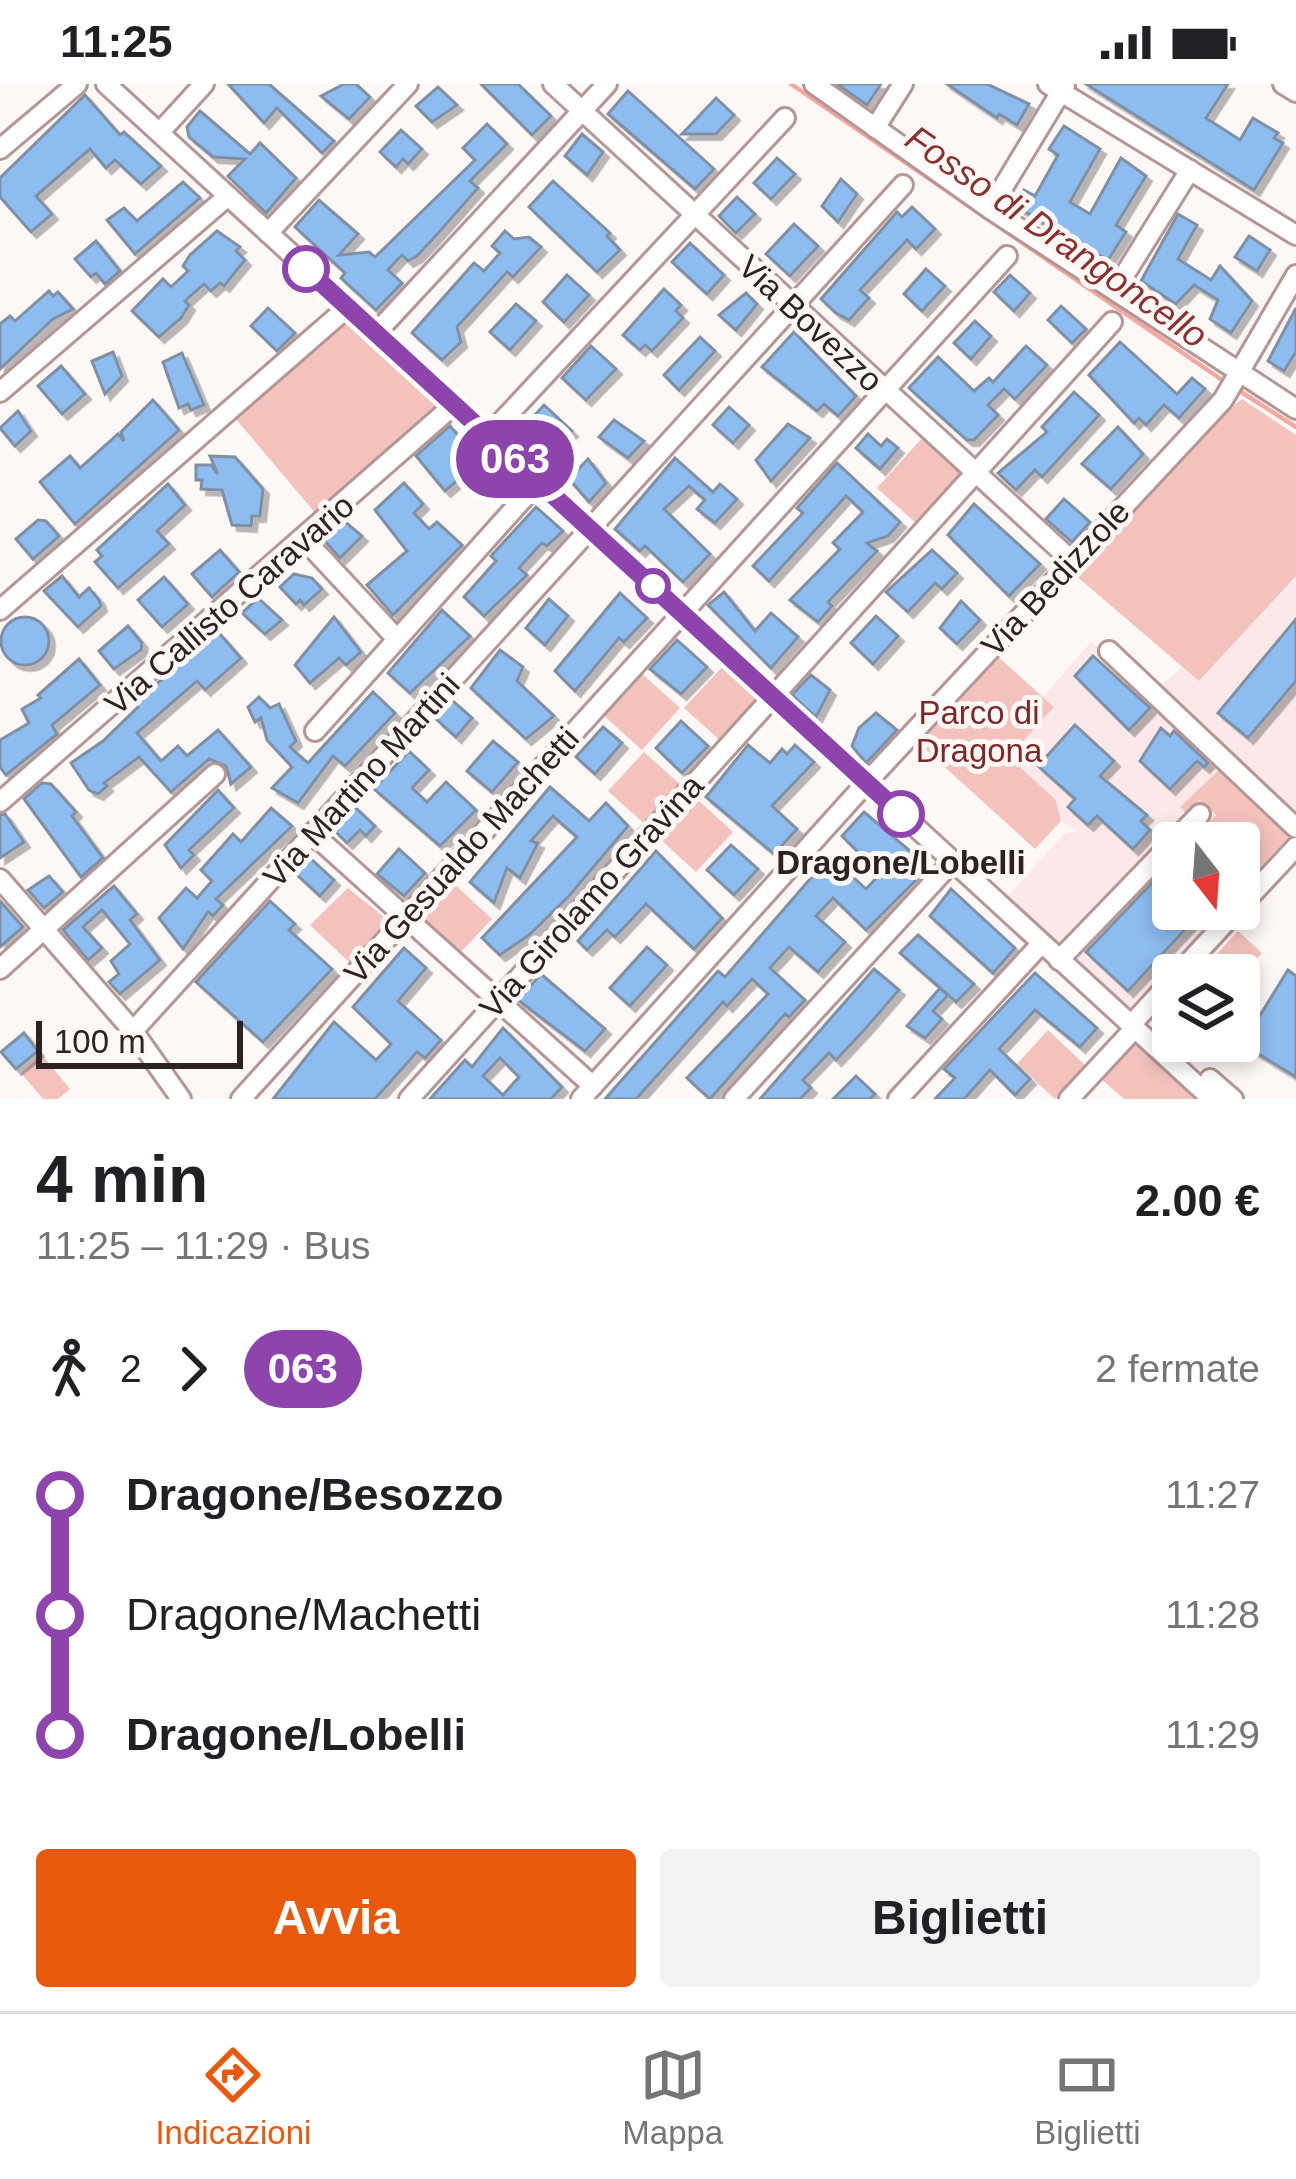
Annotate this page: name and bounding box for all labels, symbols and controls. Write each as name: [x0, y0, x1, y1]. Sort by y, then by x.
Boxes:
text: 11:25: [60, 16, 173, 67]
water label: Fosso di Drangoncello: [898, 117, 1215, 356]
unlabelled marker: [284, 247, 328, 291]
street label: Via Bovezzo: [731, 247, 890, 399]
line badge: 063: [446, 420, 584, 498]
text: 063: [480, 435, 550, 482]
street label: Via Callisto Caravario: [98, 487, 361, 722]
street label: Via Bedizzole: [974, 493, 1137, 664]
unlabelled marker: [637, 570, 669, 602]
street label: Via Martino Martini: [256, 666, 467, 895]
park label: Parco di Dragona: [916, 694, 1043, 769]
street label: Via Gesualdo Machetti: [337, 720, 586, 991]
street label: Via Girolamo Gravina: [472, 766, 711, 1026]
marker: Dragone/Lobelli: [879, 792, 923, 836]
north arrow: [1152, 822, 1260, 930]
map controls: [1152, 822, 1260, 1062]
place label: Dragone/Lobelli: [776, 844, 1026, 881]
button: layers: [1152, 954, 1260, 1062]
scale bar: [36, 1015, 243, 1068]
text: 100 m: [54, 1023, 146, 1060]
text: 4 min: [36, 1142, 208, 1216]
text: 2.00 €: [1135, 1175, 1260, 1226]
text: 11:25 – 11:29 · Bus: [36, 1224, 371, 1267]
icon: walk: [36, 1336, 102, 1402]
icon: forward: [160, 1336, 226, 1402]
text: 063: [268, 1345, 338, 1392]
text: 2: [120, 1347, 142, 1390]
text: 2 fermate: [1095, 1347, 1260, 1390]
text: Dragone/Besozzo: [126, 1469, 504, 1520]
text: 11:27: [1165, 1473, 1260, 1516]
text: Dragone/Machetti: [126, 1589, 481, 1640]
text: 11:28: [1165, 1593, 1260, 1636]
text: Dragone/Lobelli: [126, 1709, 466, 1760]
text: 11:29: [1165, 1713, 1260, 1756]
button: Avvia: [36, 1849, 636, 1987]
button: Biglietti: [660, 1849, 1260, 1987]
tab: Indicazioni: [155, 2042, 311, 2152]
tab: Mappa: [622, 2042, 723, 2152]
tab: Biglietti: [1034, 2042, 1141, 2152]

